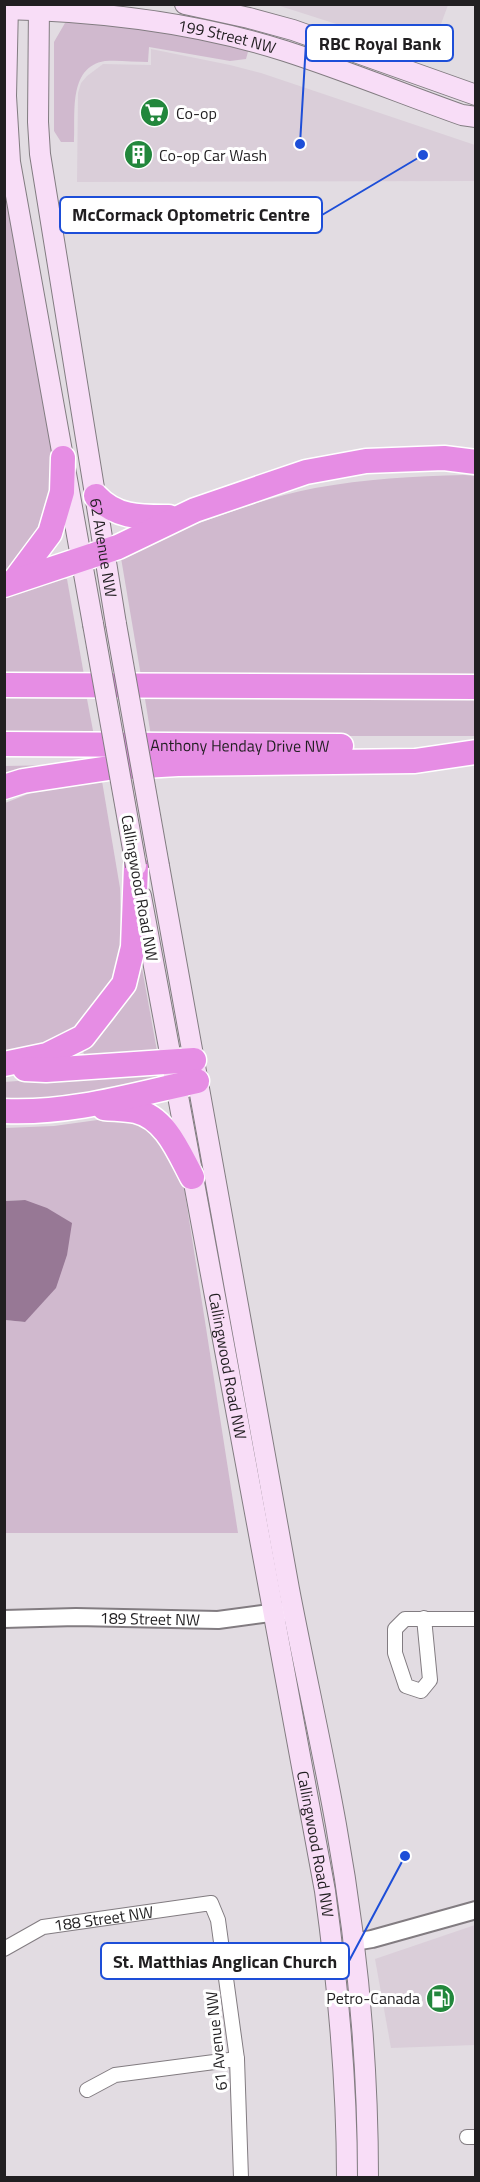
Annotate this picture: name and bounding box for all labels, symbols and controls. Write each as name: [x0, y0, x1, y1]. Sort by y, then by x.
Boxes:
street label: 199 Street NW: [176, 13, 279, 60]
callout: RBC Royal Bank: [306, 25, 453, 61]
text: RBC Royal Bank: [319, 30, 442, 57]
supermarket icon: Co-op: [139, 97, 171, 129]
place label: Co-op: [176, 101, 217, 125]
building icon: Co-op Car Wash: [122, 139, 154, 171]
place label: Co-op Car Wash: [159, 143, 267, 167]
callout: McCormack Optometric Centre: [60, 197, 322, 233]
text: McCormack Optometric Centre: [72, 201, 310, 228]
street label: 62 Avenue NW: [84, 496, 124, 599]
street label: Anthony Henday Drive NW: [150, 733, 330, 758]
street label: Callingwood Road NW: [115, 813, 165, 963]
street label: Callingwood Road NW: [203, 1291, 253, 1441]
street label: 189 Street NW: [100, 1606, 200, 1632]
street label: Callingwood Road NW: [291, 1769, 340, 1919]
street label: 188 Street NW: [52, 1899, 155, 1937]
callout: St. Matthias Anglican Church: [101, 1943, 349, 1979]
text: St. Matthias Anglican Church: [113, 1948, 337, 1975]
fuel station icon: Petro-Canada: [425, 1982, 457, 2014]
place label: Petro-Canada: [326, 1986, 420, 2010]
street label: 61 Avenue NW: [199, 1990, 233, 2092]

